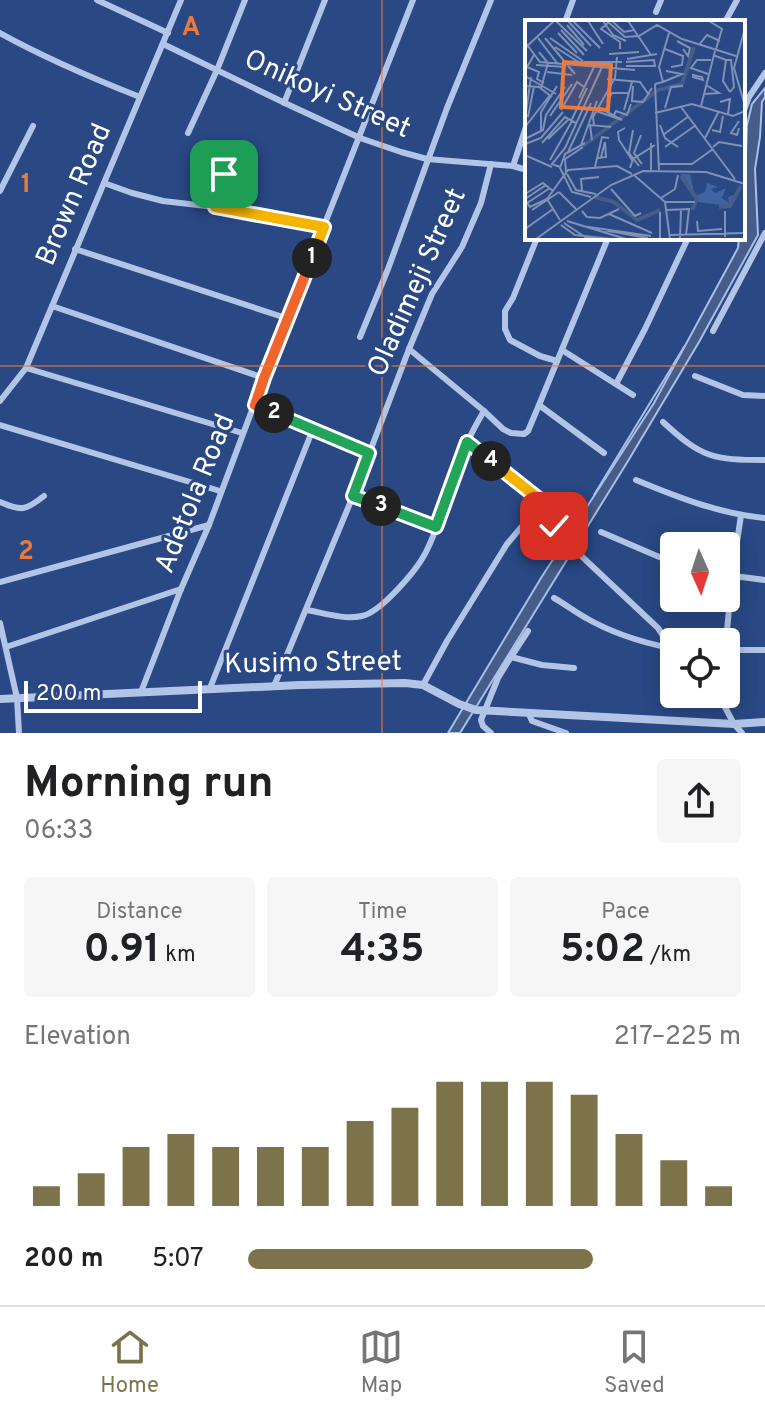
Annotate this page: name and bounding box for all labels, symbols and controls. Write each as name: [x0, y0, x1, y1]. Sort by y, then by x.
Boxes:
text: A: [182, 12, 200, 45]
inset map: [525, 20, 745, 240]
street label: Onikoyi Street: [238, 42, 416, 148]
street label: Brown Road: [29, 118, 121, 272]
pin: [190, 140, 258, 208]
icon: arrive: [202, 152, 246, 196]
text: 1: [21, 169, 31, 202]
street label: Oladimeji Street: [360, 183, 476, 383]
pin: 1: [292, 238, 332, 278]
text: 1: [308, 244, 316, 271]
pin: 2: [254, 393, 294, 433]
text: 2: [267, 399, 281, 426]
street label: Adetola Road: [148, 409, 244, 579]
pin: 4: [471, 441, 511, 481]
text: 4: [484, 447, 498, 474]
pin: 3: [361, 486, 401, 526]
text: 3: [374, 492, 388, 519]
pin: [520, 492, 588, 560]
icon: check: [532, 504, 576, 548]
north arrow: [660, 532, 740, 612]
map controls: [660, 532, 740, 708]
text: 2: [18, 536, 34, 569]
button: locate: [660, 628, 740, 708]
street label: Kusimo Street: [224, 644, 402, 684]
scale bar: [24, 677, 202, 713]
text: 200 m: [36, 681, 101, 708]
text: Morning run: [24, 757, 274, 813]
button: share: [657, 759, 741, 843]
text: 06:33: [24, 815, 93, 848]
text: Distance: [96, 899, 183, 926]
text: Time: [358, 899, 407, 926]
text: Pace: [601, 899, 650, 926]
text: 0.91: [83, 926, 160, 976]
text: 4:35: [341, 926, 424, 976]
text: 5:02: [560, 926, 645, 976]
text: km: [160, 942, 196, 969]
text: /km: [645, 942, 691, 969]
text: Elevation: [24, 1021, 131, 1054]
text: 217–225 m: [614, 1021, 741, 1054]
text: 200 m: [24, 1243, 103, 1276]
text: 5:07: [152, 1243, 203, 1276]
tab: Home: [100, 1325, 159, 1400]
tab: Map: [359, 1325, 403, 1400]
tab: Saved: [604, 1325, 665, 1400]

